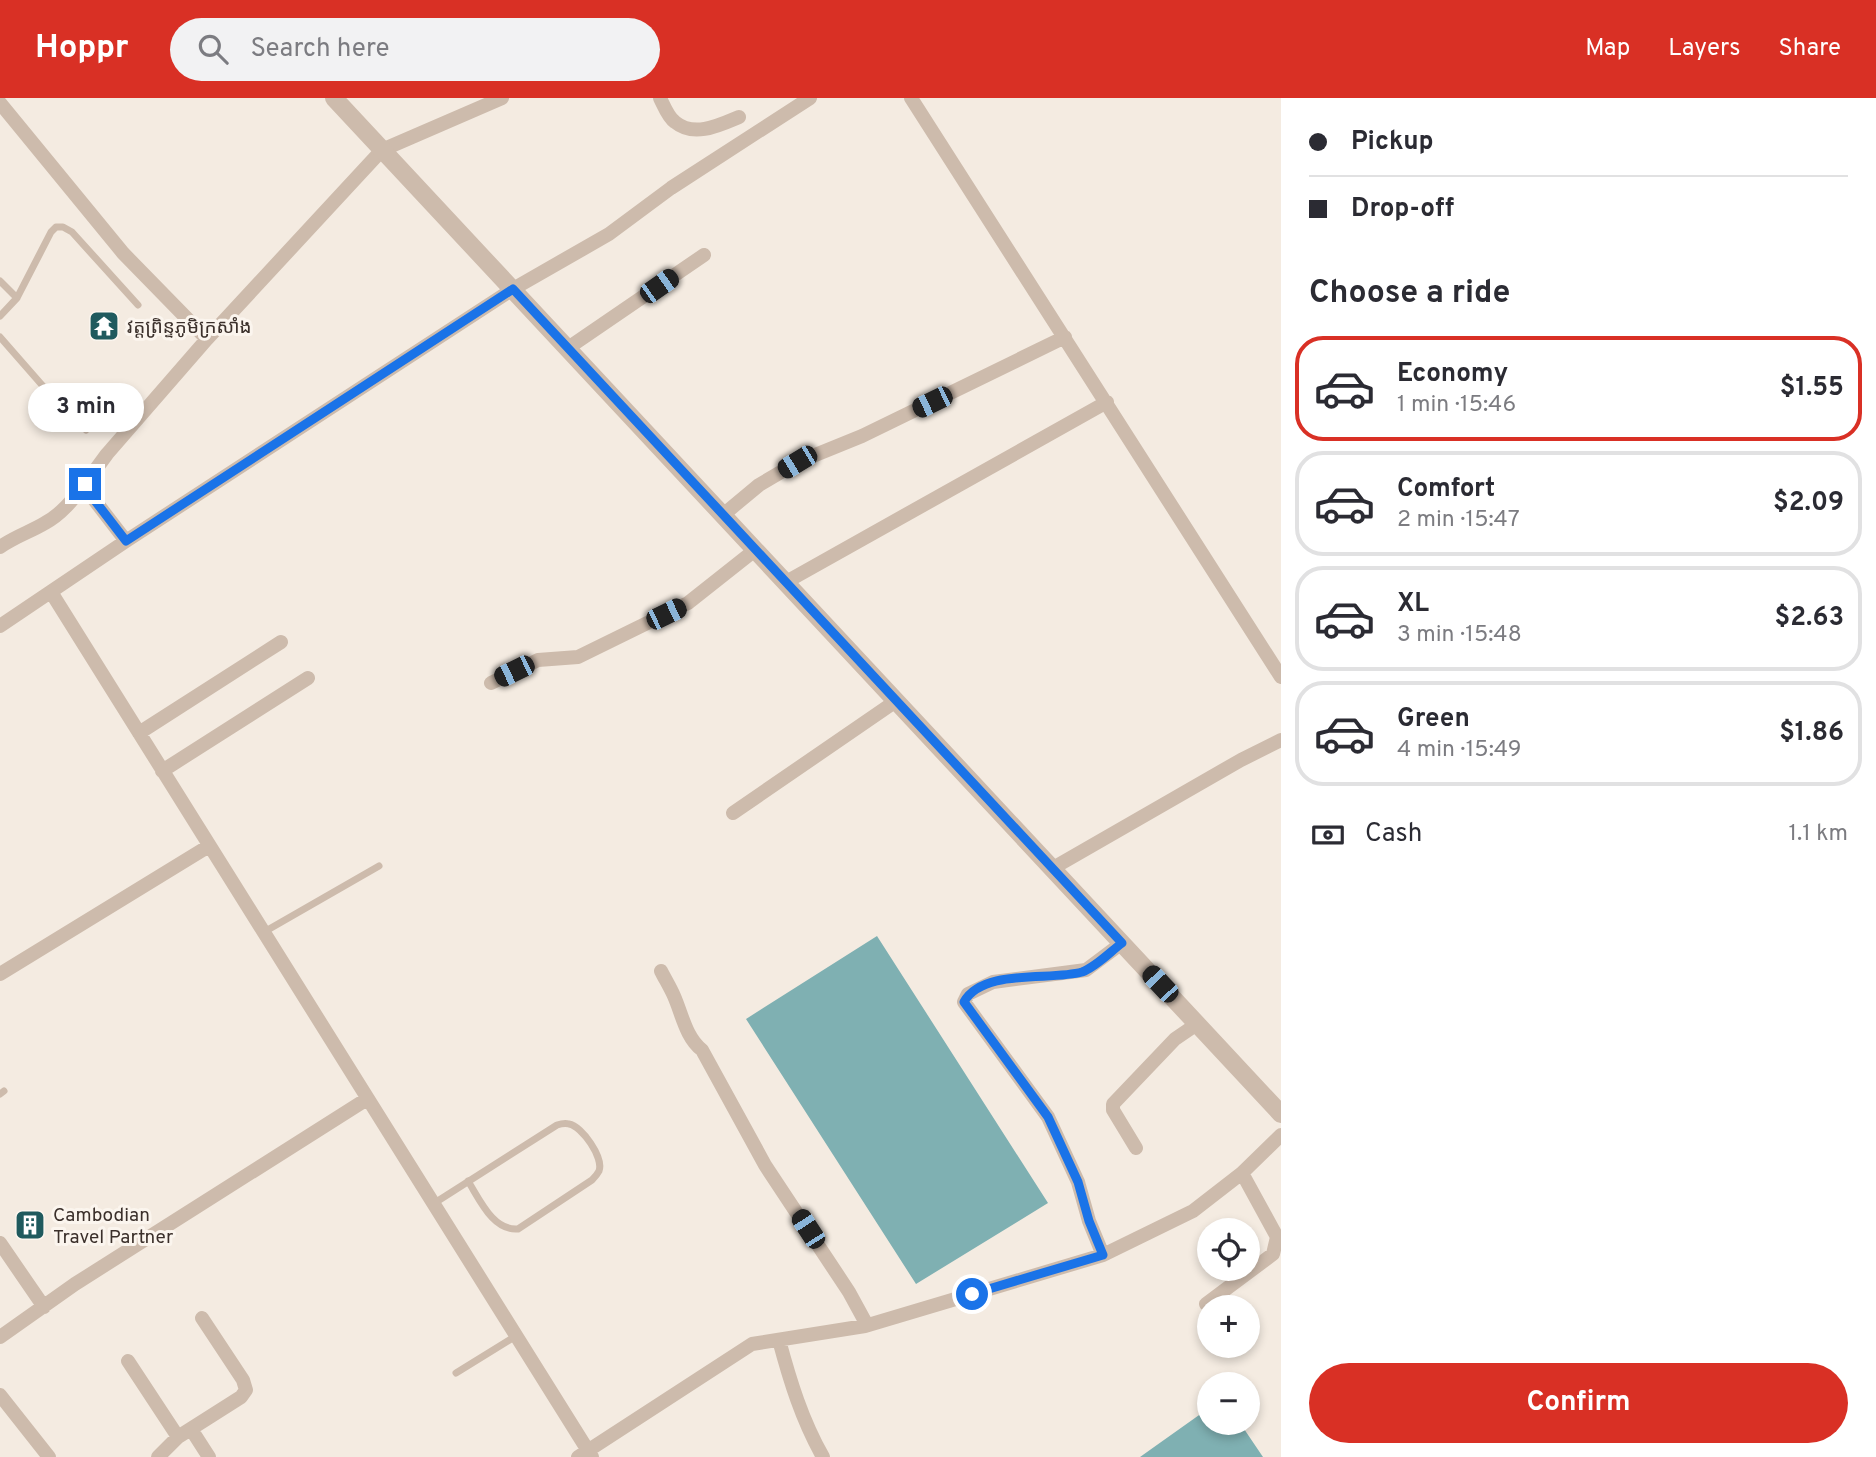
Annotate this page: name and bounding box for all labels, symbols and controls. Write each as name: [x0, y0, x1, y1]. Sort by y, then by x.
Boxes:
search box: [170, 18, 660, 81]
text: Hoppr: [35, 28, 128, 70]
icon: search: [194, 30, 232, 68]
text: Search here: [250, 33, 389, 66]
text: Map: [1585, 34, 1630, 64]
text: Layers: [1668, 34, 1740, 64]
text: Share: [1778, 34, 1841, 64]
text: Pickup: [1351, 126, 1434, 159]
text: Drop-off: [1351, 193, 1454, 226]
car: [636, 265, 683, 307]
text: Choose a ride: [1309, 274, 1510, 314]
temple icon: វត្តព្រិន្ទភូមិក្រសាំង: [87, 309, 121, 343]
place label: វត្តព្រិន្ទភូមិក្រសាំង: [127, 316, 252, 340]
icon: car: [1313, 357, 1376, 420]
text: Economy: [1397, 358, 1508, 391]
text: $1.55: [1780, 372, 1844, 405]
callout: 3 min: [27, 382, 143, 432]
car: [909, 383, 956, 421]
text: 1 min · 15:46: [1397, 391, 1516, 420]
text: 3 min: [56, 393, 116, 422]
car: [774, 442, 821, 482]
route end: [69, 468, 101, 500]
icon: car: [1313, 472, 1376, 535]
text: Comfort: [1397, 473, 1495, 506]
text: $2.09: [1773, 487, 1844, 520]
text: 2 min · 15:47: [1397, 506, 1520, 535]
icon: car: [1313, 587, 1376, 650]
text: XL: [1397, 588, 1429, 621]
car: [643, 595, 690, 633]
text: $2.63: [1775, 602, 1844, 635]
text: 3 min · 15:48: [1397, 621, 1522, 650]
car: [491, 652, 538, 690]
icon: car: [1313, 702, 1376, 765]
text: Green: [1397, 703, 1470, 736]
text: $1.86: [1779, 717, 1844, 750]
text: 4 min · 15:49: [1397, 736, 1521, 765]
icon: cash: [1309, 816, 1347, 854]
text: Cash: [1365, 818, 1422, 851]
text: 1.1 km: [1789, 820, 1848, 849]
car: [1138, 961, 1183, 1007]
place label: Cambodian Travel Partner: [53, 1204, 174, 1250]
car: [788, 1206, 829, 1252]
building icon: Cambodian Travel Partner: [13, 1208, 47, 1242]
map controls: [1197, 1218, 1260, 1435]
button: locate: [1197, 1218, 1260, 1281]
route start: [956, 1278, 988, 1310]
button: +: [1197, 1295, 1260, 1358]
button: Confirm: [1309, 1363, 1848, 1443]
button: −: [1197, 1372, 1260, 1435]

